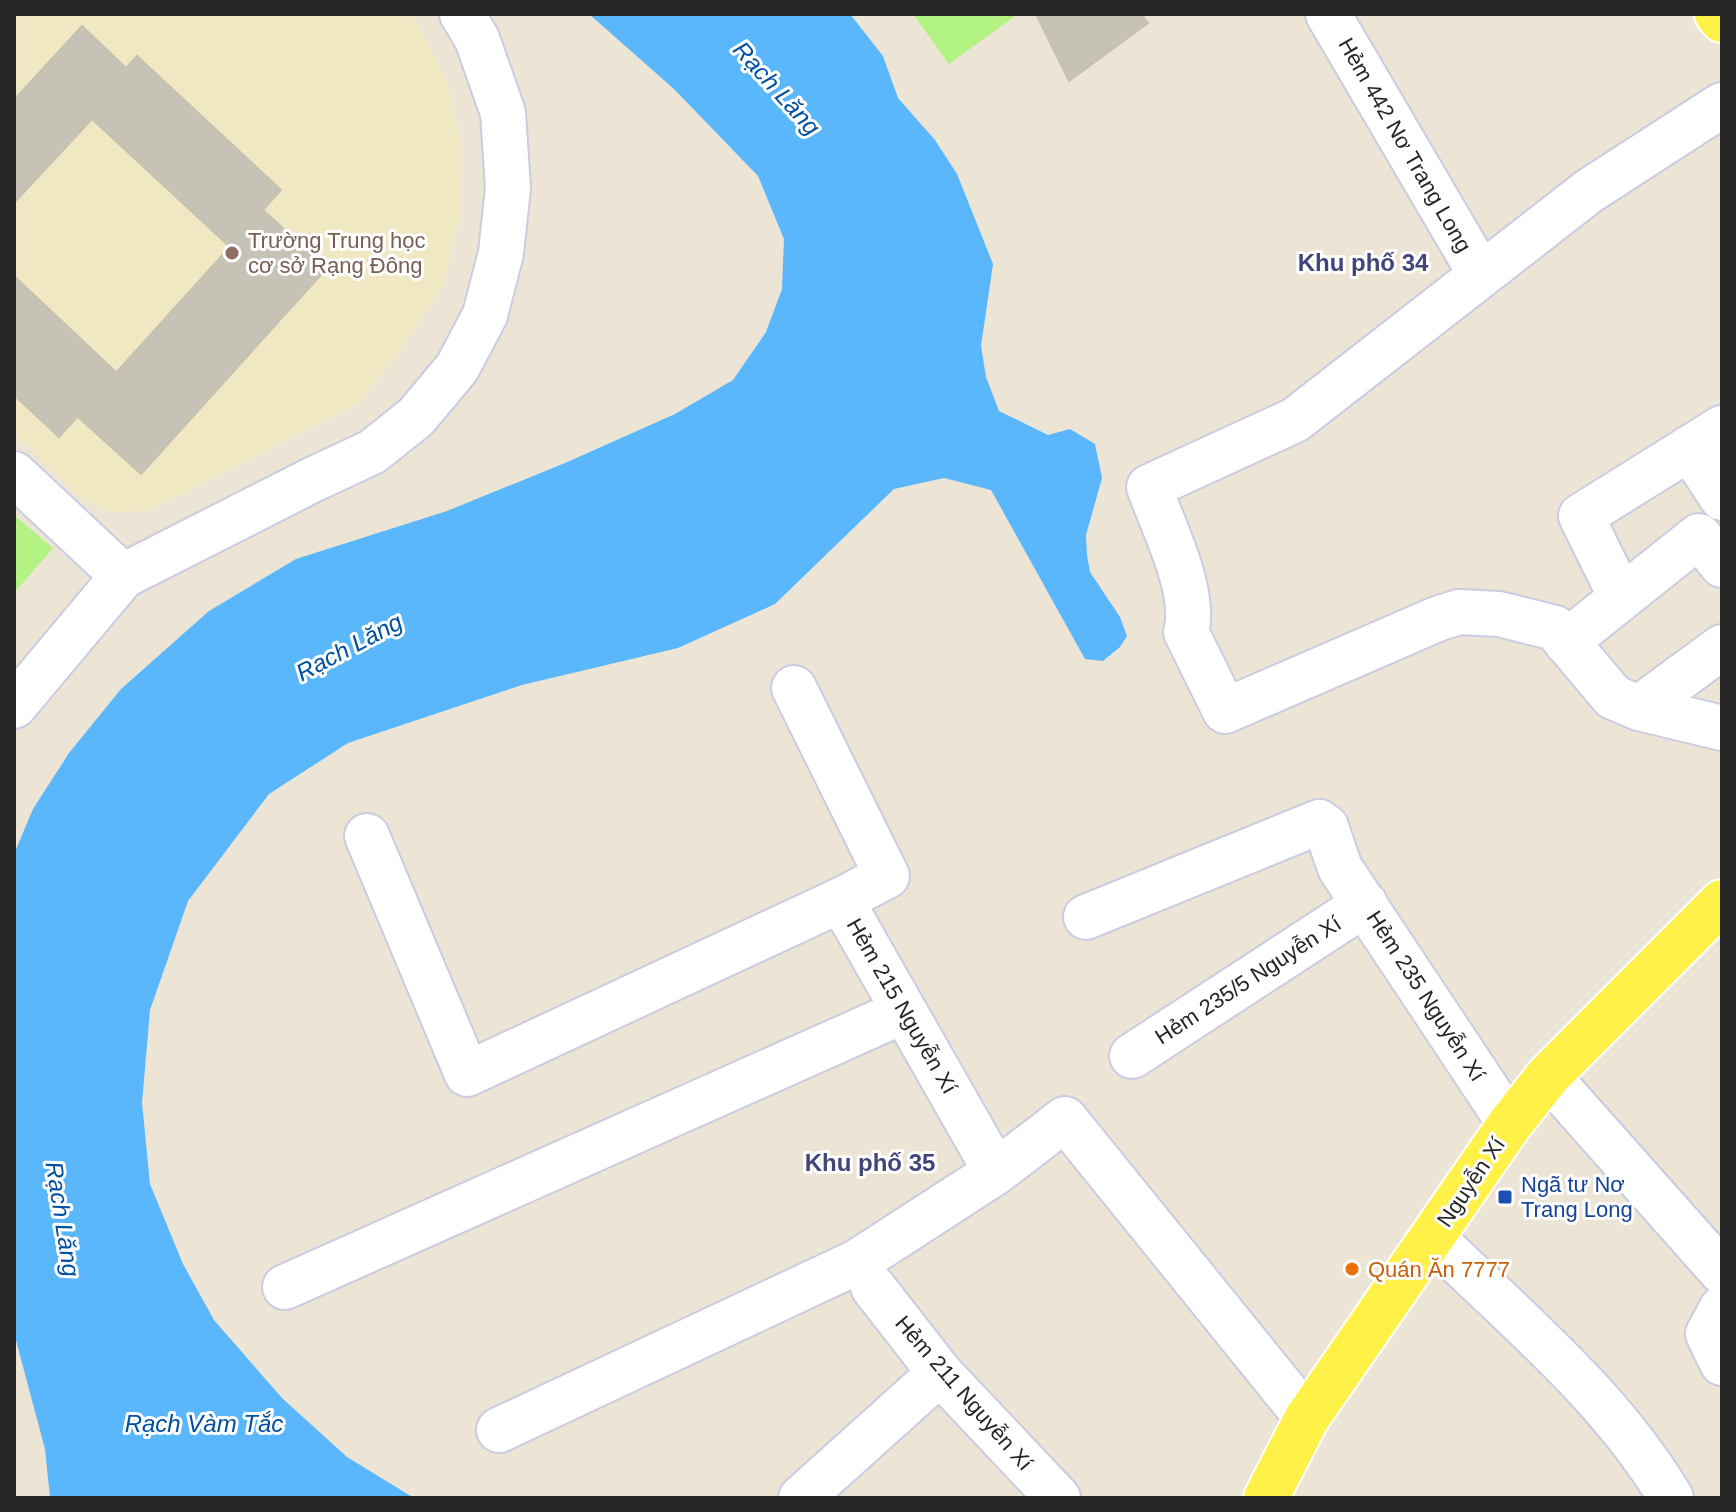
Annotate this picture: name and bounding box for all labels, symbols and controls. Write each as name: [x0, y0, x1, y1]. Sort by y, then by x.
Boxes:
street label: Hẻm 442 Nơ Trang Long: [1333, 33, 1477, 257]
water label: Rạch Lăng: [728, 36, 826, 141]
place label: Trường Trung học cơ sở Rạng Đông: [248, 228, 426, 278]
marker: Trường Trung học cơ sở Rạng Đông: [223, 244, 241, 262]
district label: Khu phố 34: [1298, 249, 1429, 276]
water label: Rạch Lăng: [291, 608, 407, 686]
street label: Hẻm 235 Nguyễn Xí: [1362, 906, 1490, 1086]
street label: Hẻm 235/5 Nguyễn Xí: [1150, 911, 1346, 1049]
street label: Hẻm 215 Nguyễn Xí: [842, 914, 962, 1098]
street label: Nguyễn Xí: [1432, 1132, 1510, 1232]
district label: Khu phố 35: [805, 1149, 935, 1176]
water label: Rạch Lăng: [41, 1160, 86, 1279]
place label: Ngã tư Nơ Trang Long: [1521, 1172, 1633, 1222]
marker: Ngã tư Nơ Trang Long: [1496, 1188, 1514, 1206]
place label: Quán Ăn 7777: [1368, 1257, 1510, 1282]
marker: Quán Ăn 7777: [1343, 1260, 1361, 1278]
street label: Hẻm 211 Nguyễn Xí: [890, 1311, 1038, 1475]
water label: Rạch Vàm Tắc: [125, 1410, 283, 1437]

